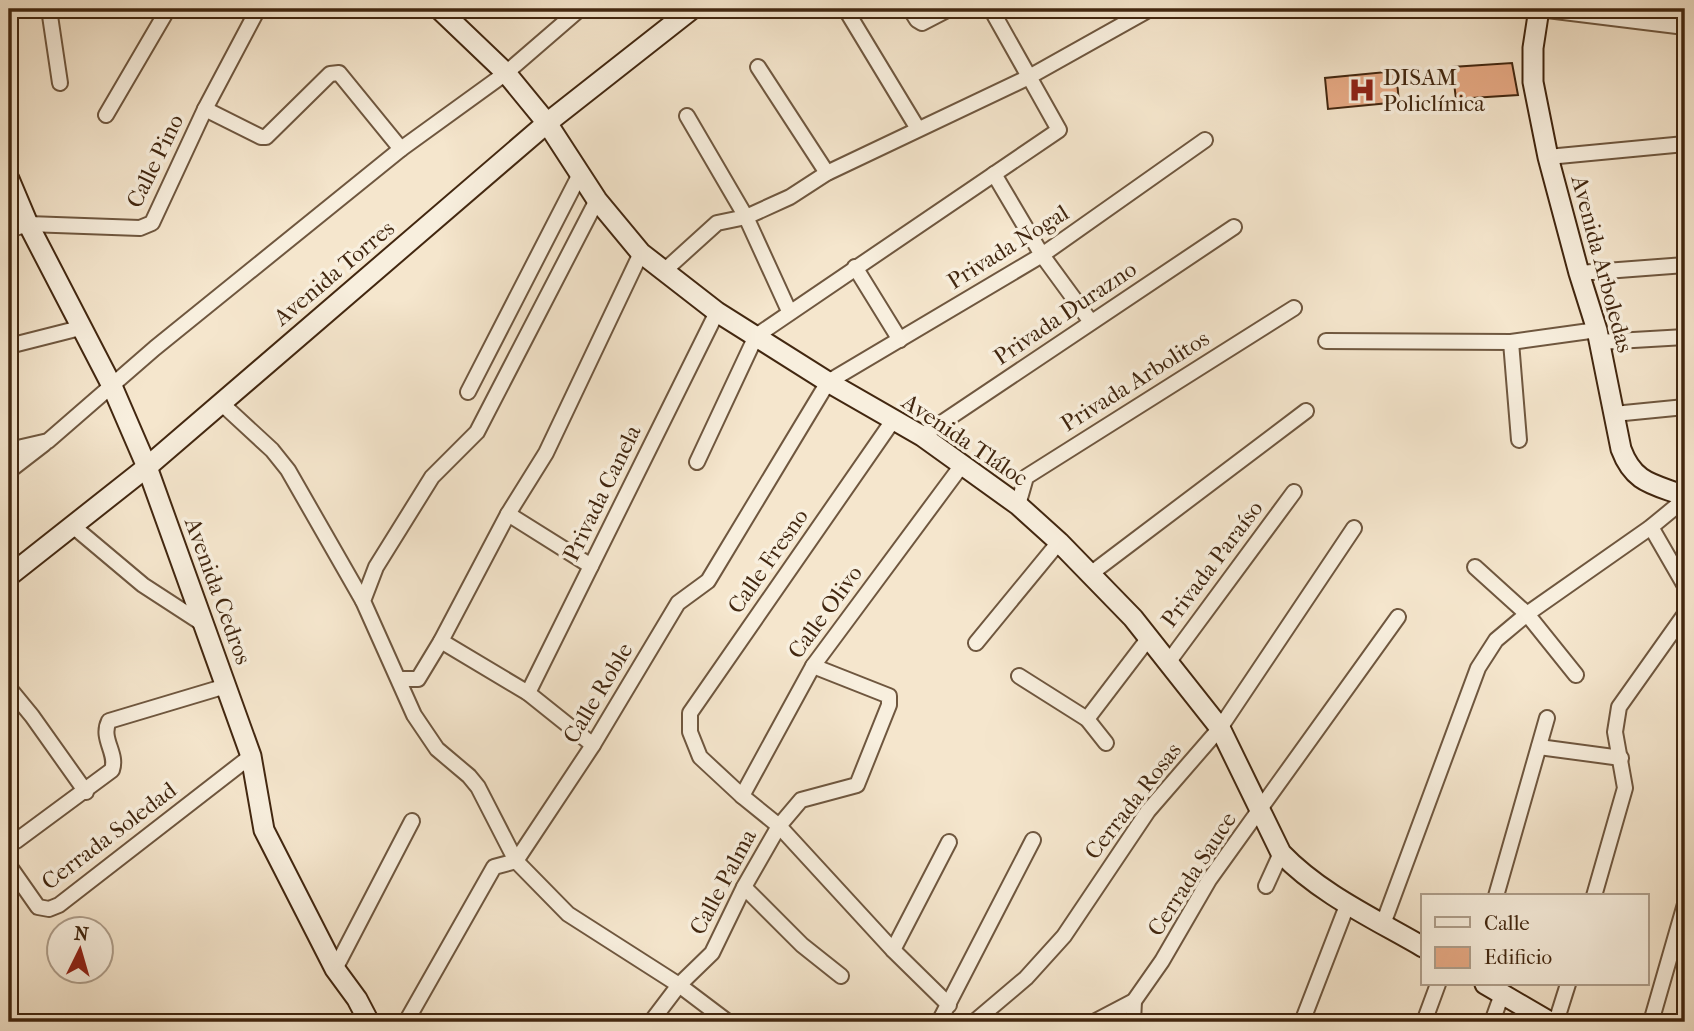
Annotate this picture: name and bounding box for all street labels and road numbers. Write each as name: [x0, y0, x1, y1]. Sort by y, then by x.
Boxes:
street label: Calle Pino: [121, 110, 189, 212]
street label: Avenida Arboledas: [1565, 171, 1639, 356]
street label: Privada Nogal: [942, 199, 1074, 295]
street label: Avenida Torres: [267, 215, 400, 332]
street label: Privada Durazno: [989, 255, 1141, 371]
street label: Privada Arbolitos: [1056, 325, 1214, 437]
street label: Avenida Tláloc: [896, 387, 1033, 492]
street label: Privada Canela: [557, 420, 647, 565]
street label: Privada Paraíso: [1156, 495, 1268, 633]
street label: Calle Fresno: [722, 503, 814, 619]
street label: Avenida Cedros: [179, 513, 257, 668]
street label: Calle Olivo: [782, 560, 868, 664]
street label: Calle Roble: [557, 638, 639, 748]
street label: Cerrada Rosas: [1079, 737, 1187, 865]
street label: Cerrada Soledad: [36, 776, 182, 895]
street label: Cerrada Sauce: [1142, 807, 1242, 941]
street label: Calle Palma: [684, 824, 762, 939]

